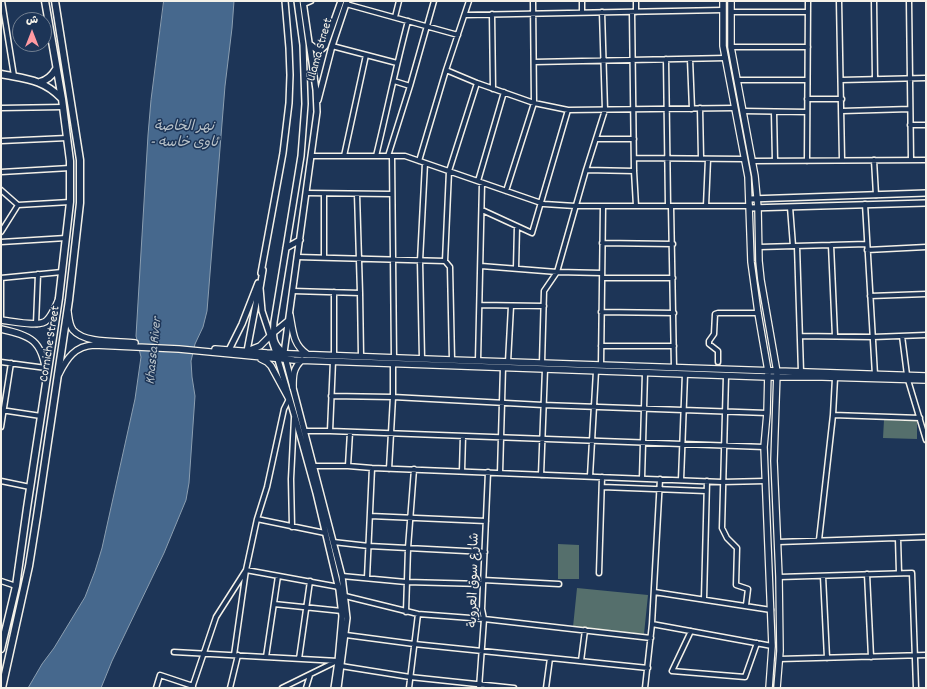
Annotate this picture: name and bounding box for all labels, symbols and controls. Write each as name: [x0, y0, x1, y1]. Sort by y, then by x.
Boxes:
north arrow: [12, 12, 52, 52]
text: ش: [26, 13, 38, 29]
street label: Ulama Street: [305, 17, 337, 83]
water label: نهر الخاصة - ئاوی خاسە: [150, 120, 218, 152]
street label: Corniche Street: [37, 305, 65, 383]
water label: Khassa River: [143, 317, 167, 385]
street label: شارع سوق العروبة: [466, 532, 484, 628]

